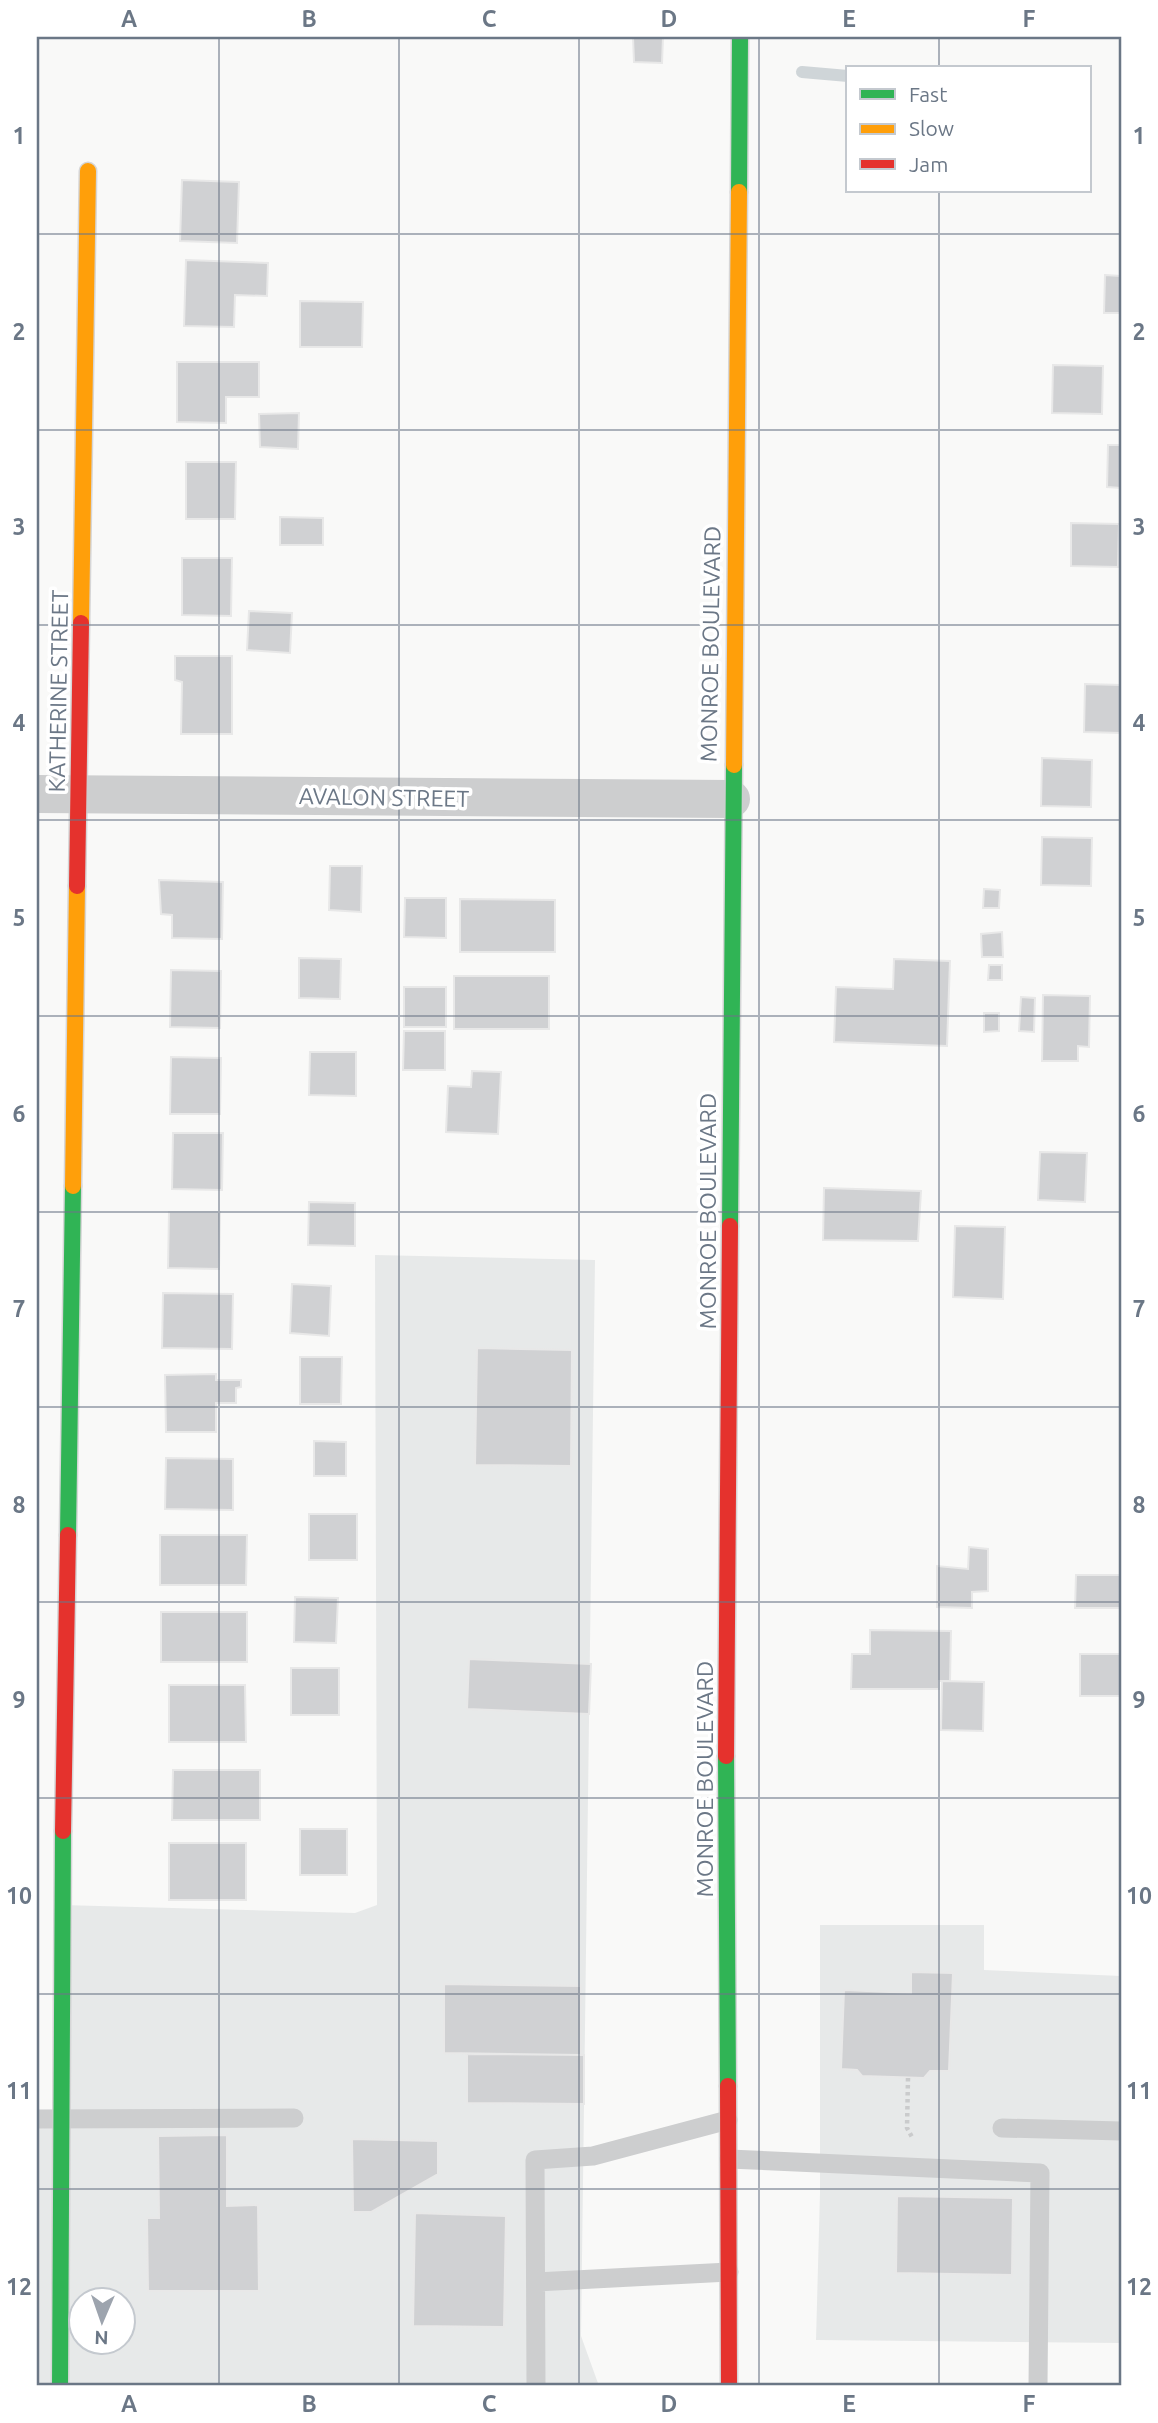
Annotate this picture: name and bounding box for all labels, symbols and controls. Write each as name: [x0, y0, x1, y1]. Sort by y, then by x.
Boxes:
text: A: [121, 6, 137, 31]
text: B: [301, 6, 317, 31]
text: C: [482, 6, 497, 31]
text: D: [661, 6, 677, 31]
text: E: [842, 6, 856, 31]
text: F: [1023, 6, 1036, 31]
legend: [846, 66, 1092, 192]
text: Fast: [909, 82, 947, 106]
text: Slow: [909, 116, 954, 140]
text: 1: [13, 123, 25, 148]
text: 1: [1133, 123, 1145, 148]
text: Jam: [909, 152, 948, 176]
text: 2: [13, 319, 25, 344]
text: 2: [1133, 319, 1145, 344]
text: 3: [13, 514, 25, 539]
text: 3: [1133, 514, 1145, 539]
street label: MONROE BOULEVARD: [695, 526, 725, 762]
street label: KATHERINE STREET: [44, 589, 72, 793]
text: 4: [13, 710, 26, 735]
text: 4: [1133, 710, 1146, 735]
street label: AVALON STREET: [299, 783, 470, 811]
text: 5: [13, 905, 25, 930]
text: 5: [1133, 905, 1145, 930]
street label: MONROE BOULEVARD: [695, 1093, 720, 1329]
text: 6: [13, 1101, 26, 1126]
text: 6: [1133, 1101, 1146, 1126]
text: 7: [13, 1296, 25, 1321]
text: 7: [1133, 1296, 1145, 1321]
text: 8: [13, 1492, 25, 1517]
text: 8: [1133, 1492, 1145, 1517]
street label: MONROE BOULEVARD: [692, 1661, 717, 1897]
text: 9: [13, 1687, 25, 1712]
text: 9: [1133, 1687, 1145, 1712]
text: 10: [6, 1883, 32, 1908]
text: 10: [1126, 1883, 1152, 1908]
text: 11: [6, 2078, 32, 2103]
text: 11: [1126, 2078, 1152, 2103]
text: 12: [6, 2274, 32, 2299]
text: 12: [1126, 2274, 1152, 2299]
north arrow: [66, 2286, 136, 2356]
text: N: [94, 2327, 109, 2349]
text: A: [121, 2391, 137, 2416]
text: B: [301, 2391, 317, 2416]
text: C: [482, 2391, 497, 2416]
text: D: [661, 2391, 677, 2416]
text: E: [842, 2391, 856, 2416]
text: F: [1023, 2391, 1036, 2416]

